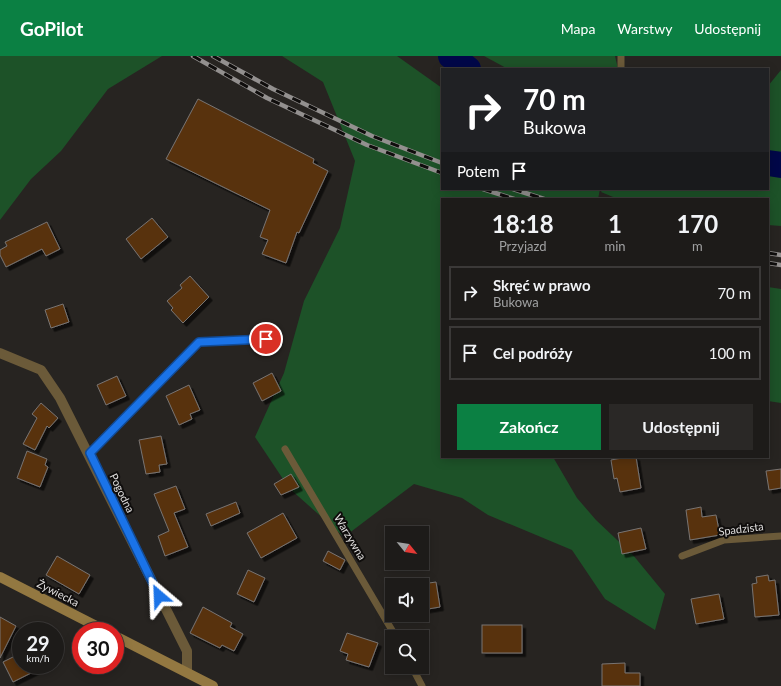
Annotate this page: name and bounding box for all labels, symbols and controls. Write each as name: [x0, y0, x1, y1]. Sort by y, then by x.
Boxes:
text: GoPilot: [20, 17, 83, 40]
text: Mapa: [561, 20, 595, 37]
text: Warstwy: [617, 20, 672, 37]
text: Udostępnij: [694, 20, 761, 37]
text: 70 m: [523, 82, 586, 116]
icon: right: [457, 84, 509, 136]
text: Bukowa: [523, 116, 586, 138]
icon: arrive: [508, 160, 530, 182]
text: Potem: [457, 162, 500, 180]
text: 18:18: [492, 209, 554, 238]
text: 1: [608, 209, 622, 238]
text: 170: [676, 209, 718, 238]
text: Przyjazd: [499, 238, 547, 254]
text: min: [605, 238, 626, 254]
text: m: [692, 238, 703, 254]
text: Skręć w prawo: [493, 276, 591, 294]
icon: right: [459, 282, 481, 304]
text: 70 m: [717, 284, 751, 302]
text: Bukowa: [493, 294, 539, 310]
pin: [249, 322, 283, 356]
icon: arrive: [255, 328, 277, 350]
icon: arrive: [459, 342, 481, 364]
text: Cel podróży: [493, 344, 572, 362]
text: 100 m: [709, 344, 751, 362]
button: Zakończ: [457, 404, 601, 450]
button: Udostępnij: [609, 404, 753, 450]
street label: Pogodna: [107, 471, 138, 515]
street label: Warzywna: [332, 511, 369, 562]
street label: Spadzista: [718, 519, 764, 538]
north arrow: [385, 526, 429, 570]
map controls: [385, 526, 429, 674]
position arrow: [138, 575, 180, 617]
street label: Żywiecka: [35, 576, 81, 609]
button: sound: [385, 578, 429, 622]
speed limit sign: 30: [72, 622, 124, 674]
button: search: [385, 630, 429, 674]
text: 29: [26, 631, 50, 655]
text: km/h: [26, 652, 50, 664]

